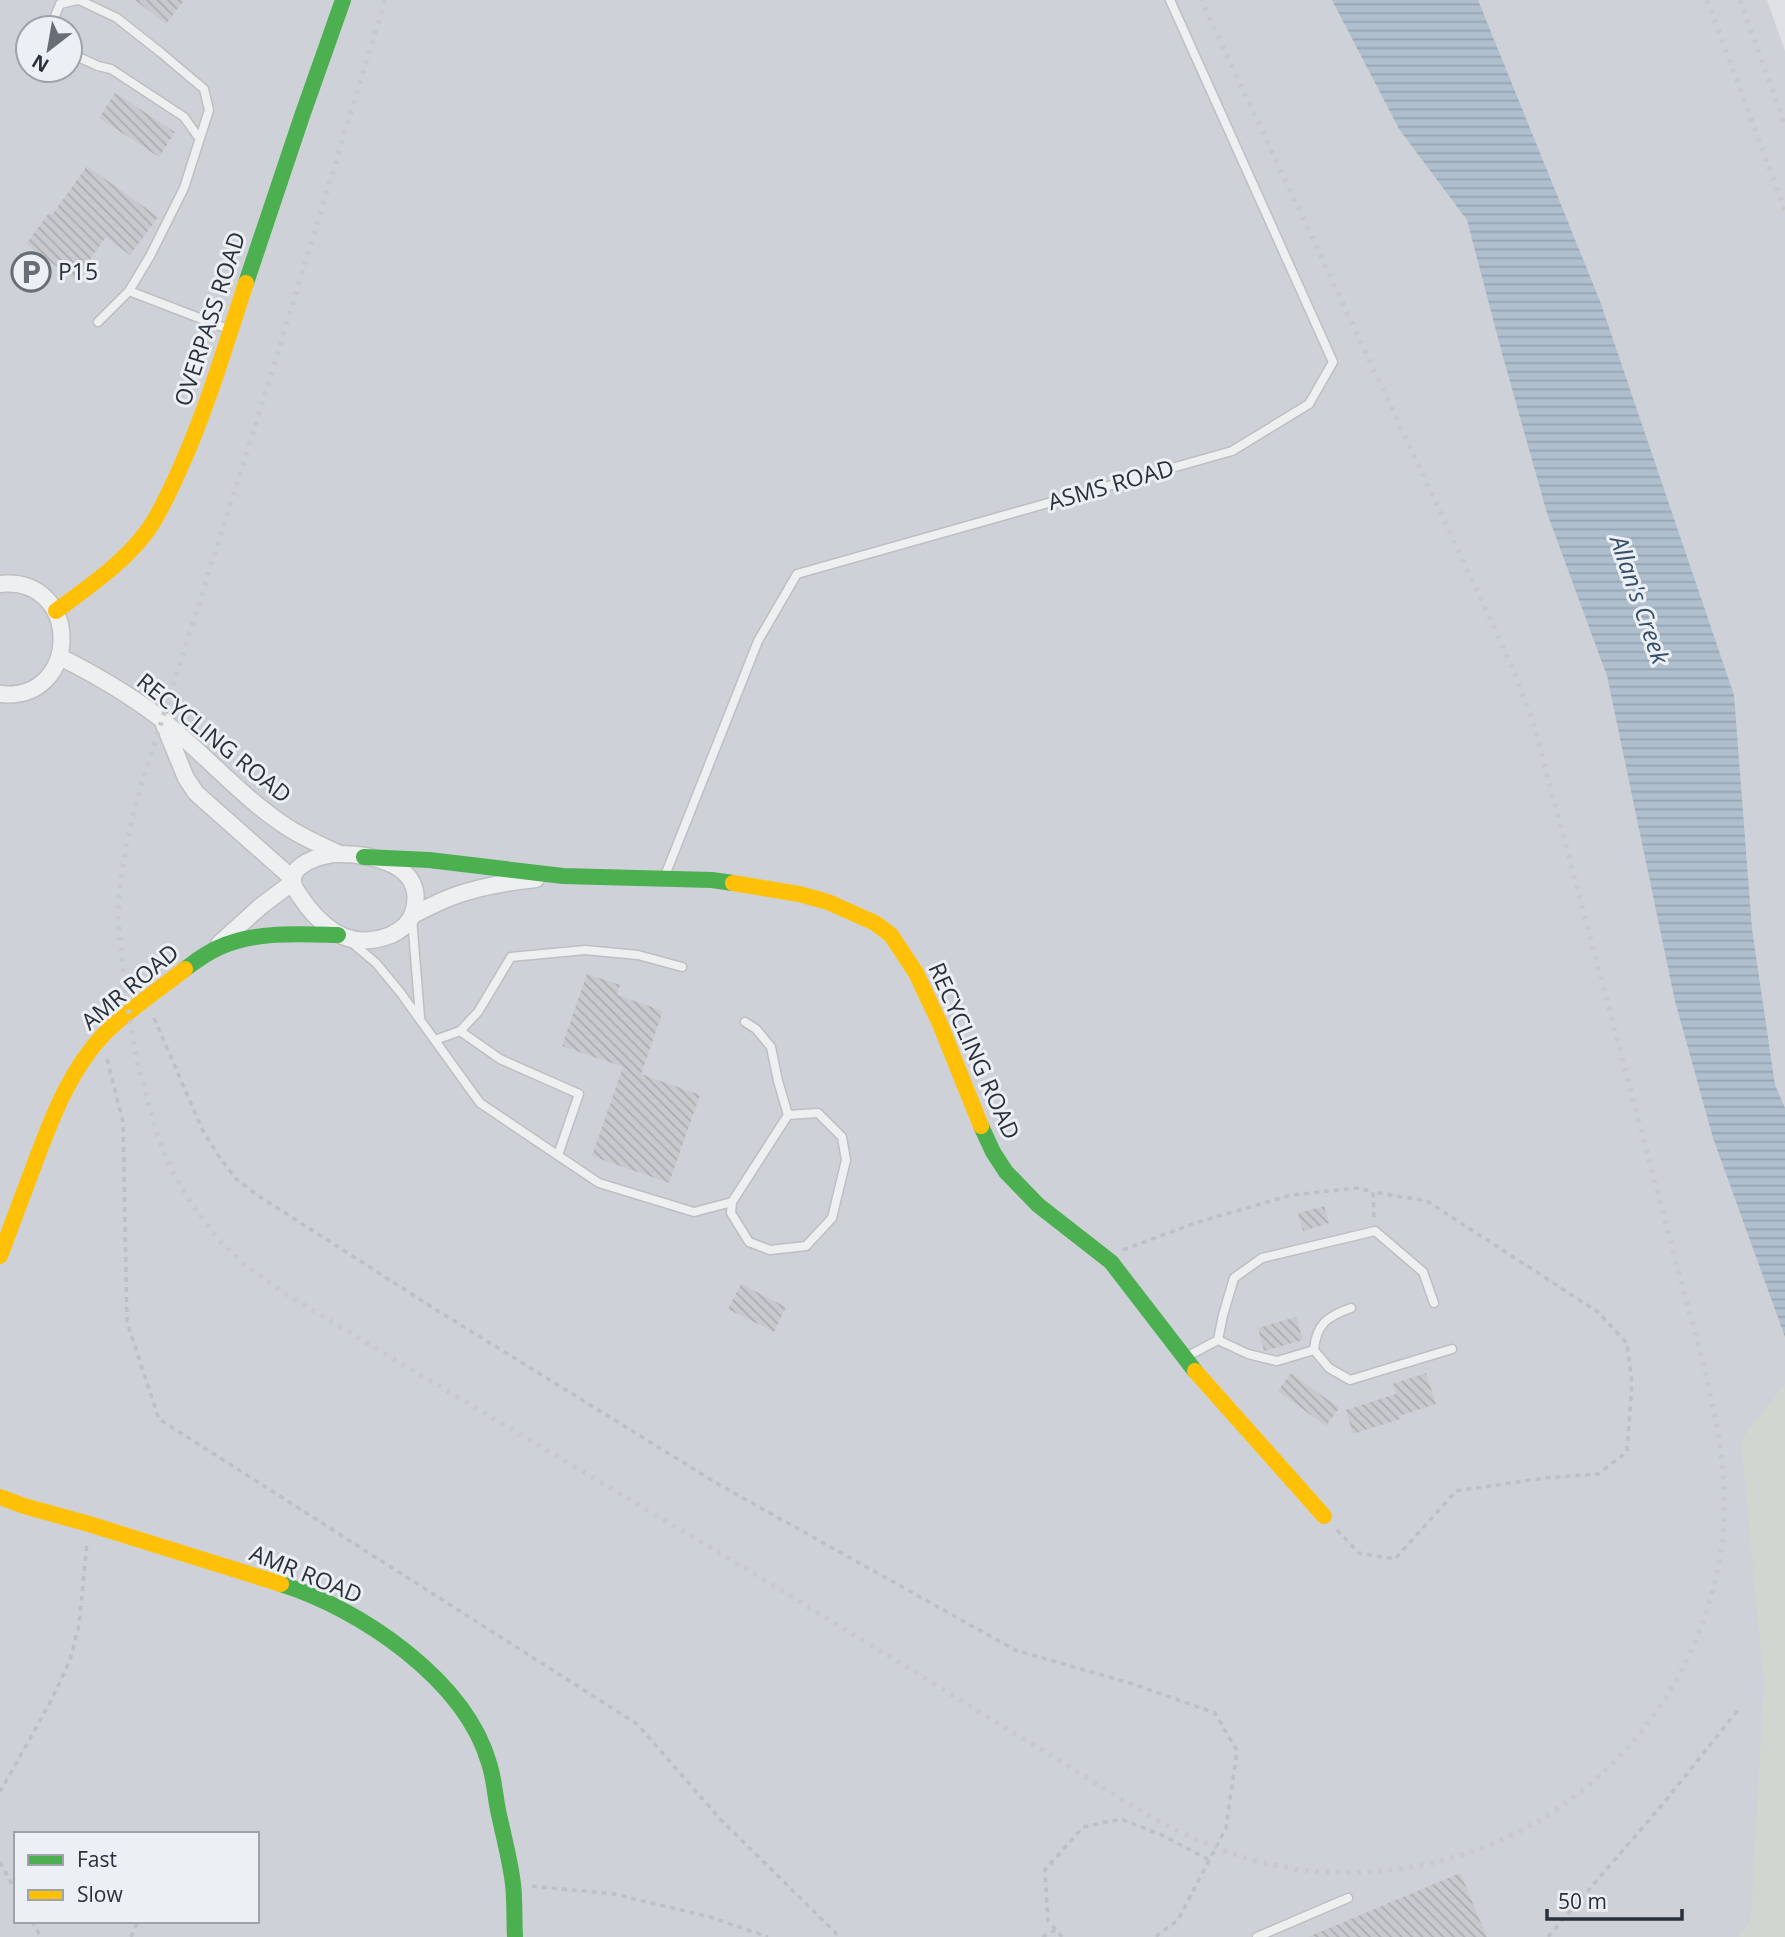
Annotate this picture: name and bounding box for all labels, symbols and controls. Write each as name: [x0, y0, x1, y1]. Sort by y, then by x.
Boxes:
north arrow: [14, 14, 84, 84]
text: N: [27, 48, 54, 79]
street label: OVERPASS ROAD: [166, 227, 252, 410]
parking icon: P15: [10, 251, 52, 293]
place label: P15: [58, 255, 98, 287]
street label: ASMS ROAD: [1044, 451, 1177, 517]
water label: Allan's Creek: [1602, 529, 1678, 669]
street label: RECYCLING ROAD: [131, 665, 299, 810]
street label: AMR ROAD: [74, 936, 185, 1037]
street label: RECYCLING ROAD: [922, 957, 1028, 1144]
street label: AMR ROAD: [245, 1536, 367, 1610]
legend: [14, 1832, 259, 1923]
text: Fast: [77, 1845, 117, 1873]
scale bar: [1547, 1878, 1682, 1922]
text: Slow: [77, 1880, 123, 1908]
text: 50 m: [1558, 1887, 1607, 1915]

